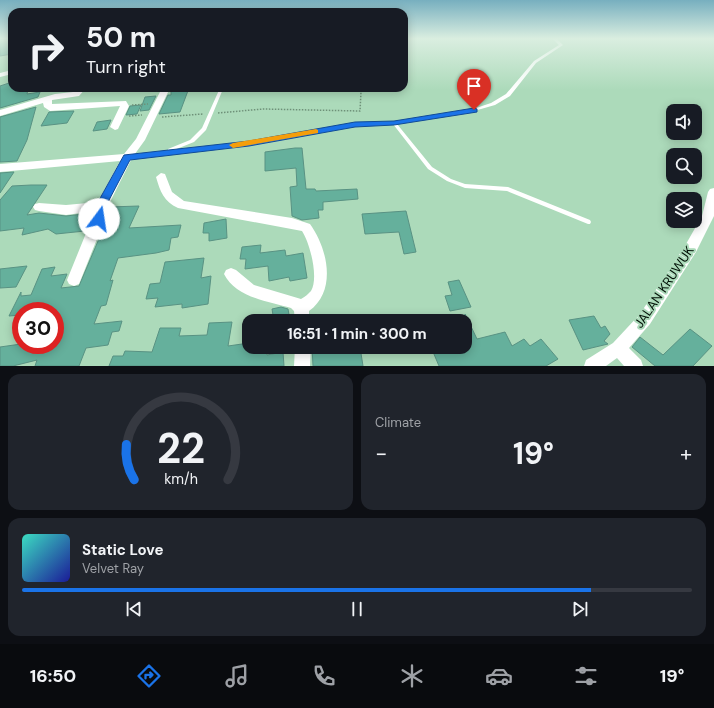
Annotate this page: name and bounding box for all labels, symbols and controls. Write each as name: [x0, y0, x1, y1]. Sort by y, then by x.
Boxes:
text: 50 m: [86, 19, 156, 56]
icon: right: [20, 24, 72, 76]
text: Turn right: [86, 55, 166, 79]
pin: [457, 69, 491, 110]
icon: arrive: [463, 75, 485, 97]
map controls: [666, 104, 702, 228]
button: sound: [666, 104, 702, 140]
button: search: [666, 148, 702, 184]
button: layers: [666, 192, 702, 228]
position arrow: [78, 198, 120, 240]
street label: JALAN KRUWUK: [630, 242, 698, 331]
speed limit sign: 30: [12, 302, 64, 354]
text: 16:51 · 1 min · 300 m: [287, 324, 427, 344]
text: Climate: [375, 414, 421, 431]
text: 22: [157, 422, 204, 476]
text: 19°: [513, 434, 554, 473]
text: −: [375, 439, 387, 468]
text: +: [680, 439, 692, 468]
text: km/h: [164, 470, 197, 488]
text: Static Love: [82, 540, 163, 560]
text: Velvet Ray: [82, 560, 144, 577]
icon: previous: [123, 598, 145, 620]
icon: pause: [346, 598, 368, 620]
icon: next: [569, 598, 591, 620]
icon: directions: [135, 662, 163, 690]
icon: music: [223, 662, 251, 690]
icon: phone: [310, 662, 338, 690]
icon: climate: [398, 662, 426, 690]
icon: car: [485, 662, 513, 690]
icon: filters: [572, 662, 600, 690]
text: 16:50: [30, 664, 76, 688]
text: 19°: [660, 664, 684, 688]

